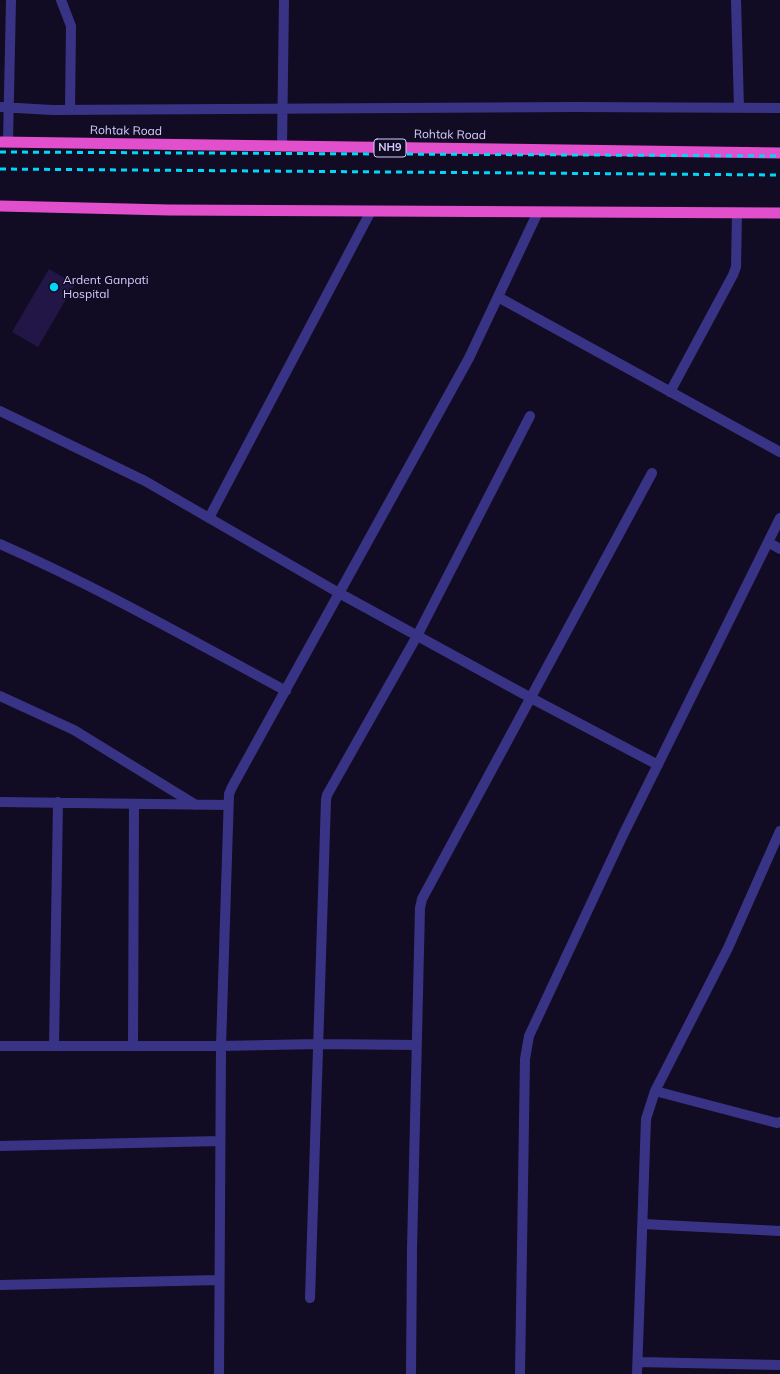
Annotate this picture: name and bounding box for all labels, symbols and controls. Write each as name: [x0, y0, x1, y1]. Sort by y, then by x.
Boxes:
street label: Rohtak Road: [90, 123, 162, 139]
street label: Rohtak Road: [414, 127, 486, 143]
road number: NH9: [374, 139, 406, 157]
place label: Ardent Ganpati Hospital: [63, 273, 149, 301]
marker: Ardent Ganpati Hospital: [48, 281, 60, 293]

